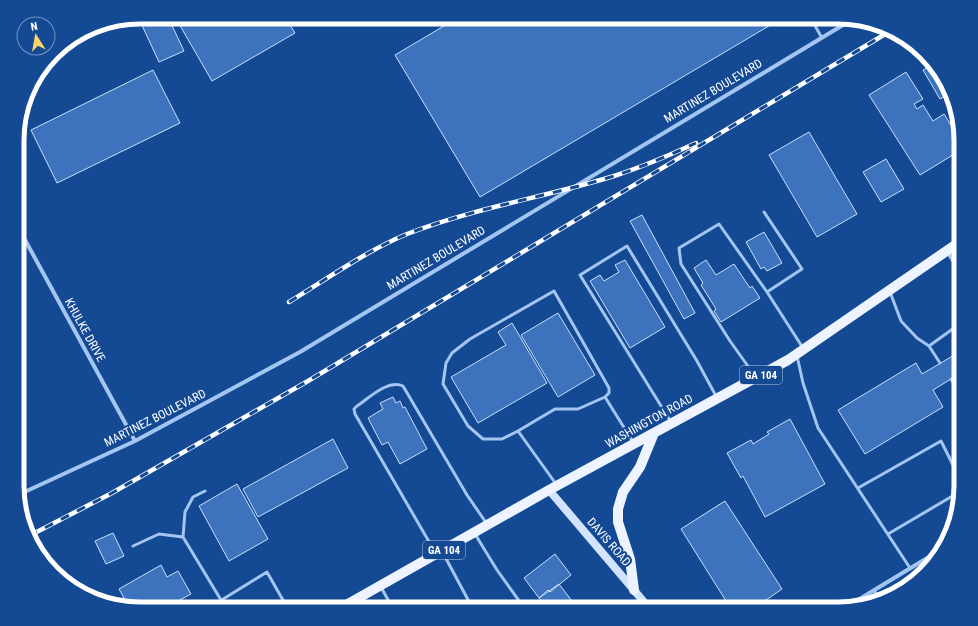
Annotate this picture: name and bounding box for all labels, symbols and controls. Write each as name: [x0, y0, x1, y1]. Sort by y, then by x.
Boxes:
north arrow: [16, 16, 56, 56]
text: N: [30, 20, 39, 34]
street label: MARTINEZ BOULEVARD: [661, 56, 765, 126]
street label: MARTINEZ BOULEVARD: [384, 223, 488, 293]
street label: KHULKE DRIVE: [62, 296, 108, 364]
road number: GA 104: [740, 366, 782, 384]
street label: MARTINEZ BOULEVARD: [102, 386, 208, 450]
street label: WASHINGTON ROAD: [603, 391, 695, 451]
street label: DAVIS ROAD: [584, 515, 634, 569]
road number: GA 104: [423, 541, 465, 559]

